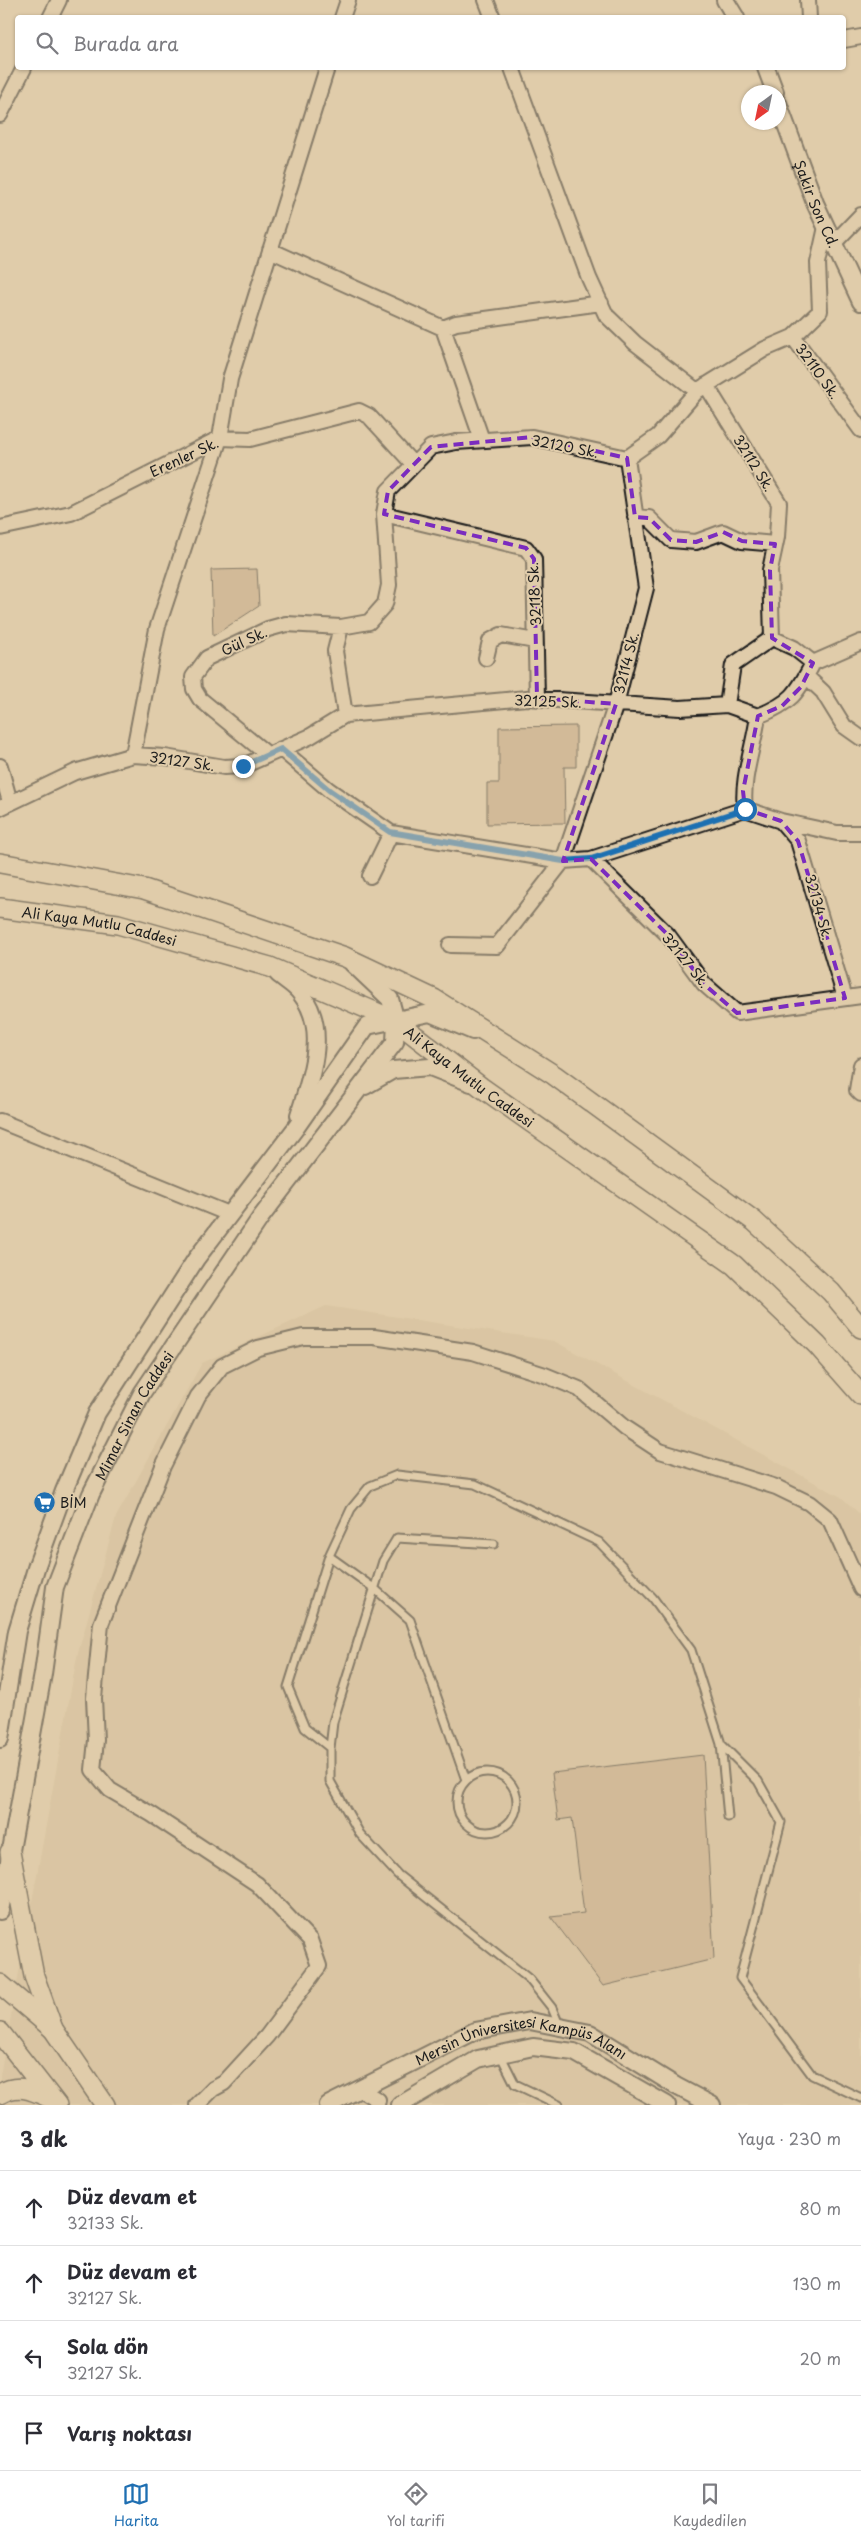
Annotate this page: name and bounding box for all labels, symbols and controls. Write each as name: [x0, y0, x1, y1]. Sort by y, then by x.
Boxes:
search box: [15, 15, 846, 70]
icon: search: [33, 29, 61, 57]
text: Burada ara: [73, 29, 178, 57]
north arrow: [741, 85, 786, 130]
street label: Şakir Son Cd.: [789, 157, 845, 251]
street label: 32110 Sk.: [791, 339, 845, 403]
street label: 32120 Sk.: [529, 429, 601, 463]
street label: 32112 Sk.: [728, 430, 780, 496]
street label: Erenler Sk.: [146, 432, 222, 482]
street label: 32118 Sk.: [522, 561, 546, 627]
street label: Gül Sk.: [218, 621, 270, 661]
street label: 32114 Sk.: [608, 630, 644, 696]
street label: 32125 Sk.: [514, 689, 582, 713]
street label: 32127 Sk.: [148, 746, 216, 776]
route end: [232, 755, 255, 778]
route start: [734, 798, 757, 821]
street label: 32134 Sk.: [800, 872, 838, 942]
street label: Ali Kaya Mutlu Caddesi: [21, 901, 179, 951]
street label: 32127 Sk.: [657, 928, 715, 992]
street label: Ali Kaya Mutlu Caddesi: [400, 1021, 539, 1132]
street label: Mimar Sinan Caddesi: [89, 1347, 178, 1484]
supermarket icon: BİM: [32, 1490, 56, 1514]
place label: BİM: [60, 1492, 87, 1513]
text: Mersin Üniversitesi Kampüs Alanı: [411, 2010, 631, 2070]
street label: Mersin Üniversitesi Kampüs Alanı: [409, 2051, 633, 2071]
text: 3 dk: [20, 2122, 68, 2154]
text: Yaya · 230 m: [737, 2126, 841, 2150]
text: Düz devam et: [67, 2182, 197, 2210]
icon: ahead: [20, 2194, 48, 2222]
text: 80 m: [799, 2196, 841, 2220]
text: 32133 Sk.: [67, 2210, 144, 2234]
text: Düz devam et: [67, 2257, 197, 2285]
icon: ahead: [20, 2269, 48, 2297]
text: 130 m: [793, 2271, 841, 2295]
text: 32127 Sk.: [67, 2285, 142, 2309]
text: Sola dön: [67, 2332, 148, 2360]
icon: left: [20, 2344, 48, 2372]
text: 20 m: [800, 2346, 841, 2370]
text: 32127 Sk.: [67, 2360, 142, 2384]
icon: arrive: [20, 2419, 48, 2447]
text: Varış noktası: [67, 2419, 192, 2447]
tab: Harita: [114, 2480, 159, 2531]
tab: Yol tarifi: [387, 2480, 445, 2531]
tab: Kaydedilen: [673, 2480, 747, 2531]

